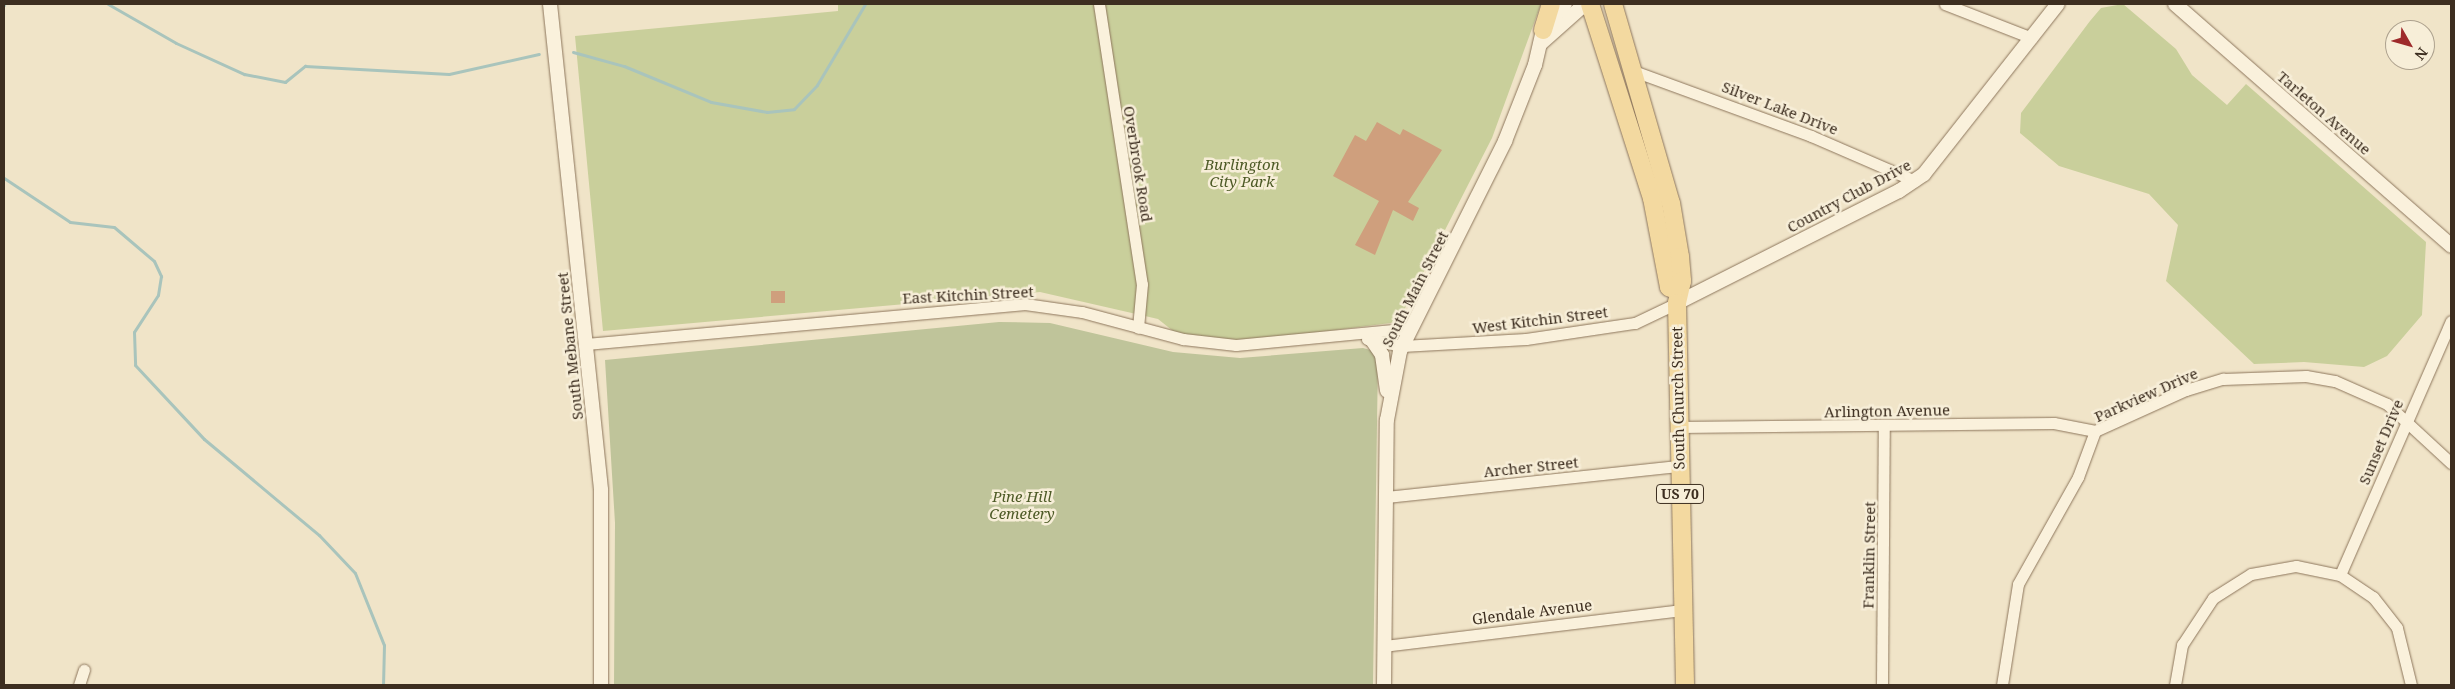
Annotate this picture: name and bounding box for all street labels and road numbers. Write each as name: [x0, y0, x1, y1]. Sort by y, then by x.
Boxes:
street label: Tarleton Avenue: [2274, 67, 2374, 159]
street label: Silver Lake Drive: [1719, 78, 1841, 138]
street label: Overbrook Road: [1120, 105, 1156, 223]
street label: Country Club Drive: [1784, 156, 1914, 236]
street label: South Main Street: [1378, 228, 1452, 350]
street label: South Mebane Street: [553, 271, 587, 421]
street label: East Kitchin Street: [902, 283, 1034, 307]
street label: West Kitchin Street: [1471, 303, 1609, 337]
street label: South Church Street: [1668, 326, 1688, 470]
street label: Parkview Drive: [2092, 364, 2200, 426]
street label: Sunset Drive: [2355, 397, 2407, 487]
street label: Arlington Avenue: [1824, 401, 1950, 421]
street label: Archer Street: [1483, 453, 1579, 481]
road number: US 70: [1655, 482, 1705, 506]
street label: Franklin Street: [1859, 501, 1879, 609]
street label: Glendale Avenue: [1471, 596, 1593, 628]

